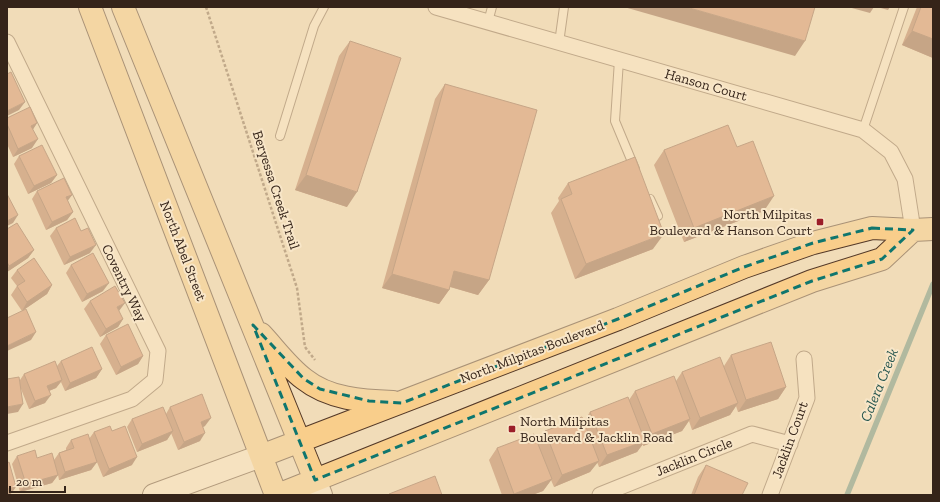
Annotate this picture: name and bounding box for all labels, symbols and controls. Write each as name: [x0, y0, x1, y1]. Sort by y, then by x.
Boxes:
street label: Hanson Court: [663, 65, 750, 105]
street label: Beryessa Creek Trail: [249, 129, 303, 252]
street label: North Abel Street: [156, 199, 210, 304]
place label: North Milpitas Boulevard & Hanson Court: [650, 206, 813, 239]
marker: North Milpitas Boulevard & Hanson Court: [815, 217, 825, 227]
street label: Coventry Way: [98, 241, 150, 325]
street label: North Milpitas Boulevard: [458, 317, 607, 387]
water label: Calera Creek: [856, 345, 902, 424]
street label: Jacklin Court: [768, 399, 812, 481]
place label: North Milpitas Boulevard & Jacklin Road: [520, 413, 673, 446]
marker: North Milpitas Boulevard & Jacklin Road: [507, 424, 517, 434]
street label: Jacklin Circle: [653, 434, 735, 480]
scale bar: [10, 468, 65, 494]
text: 20 m: [16, 475, 43, 489]

